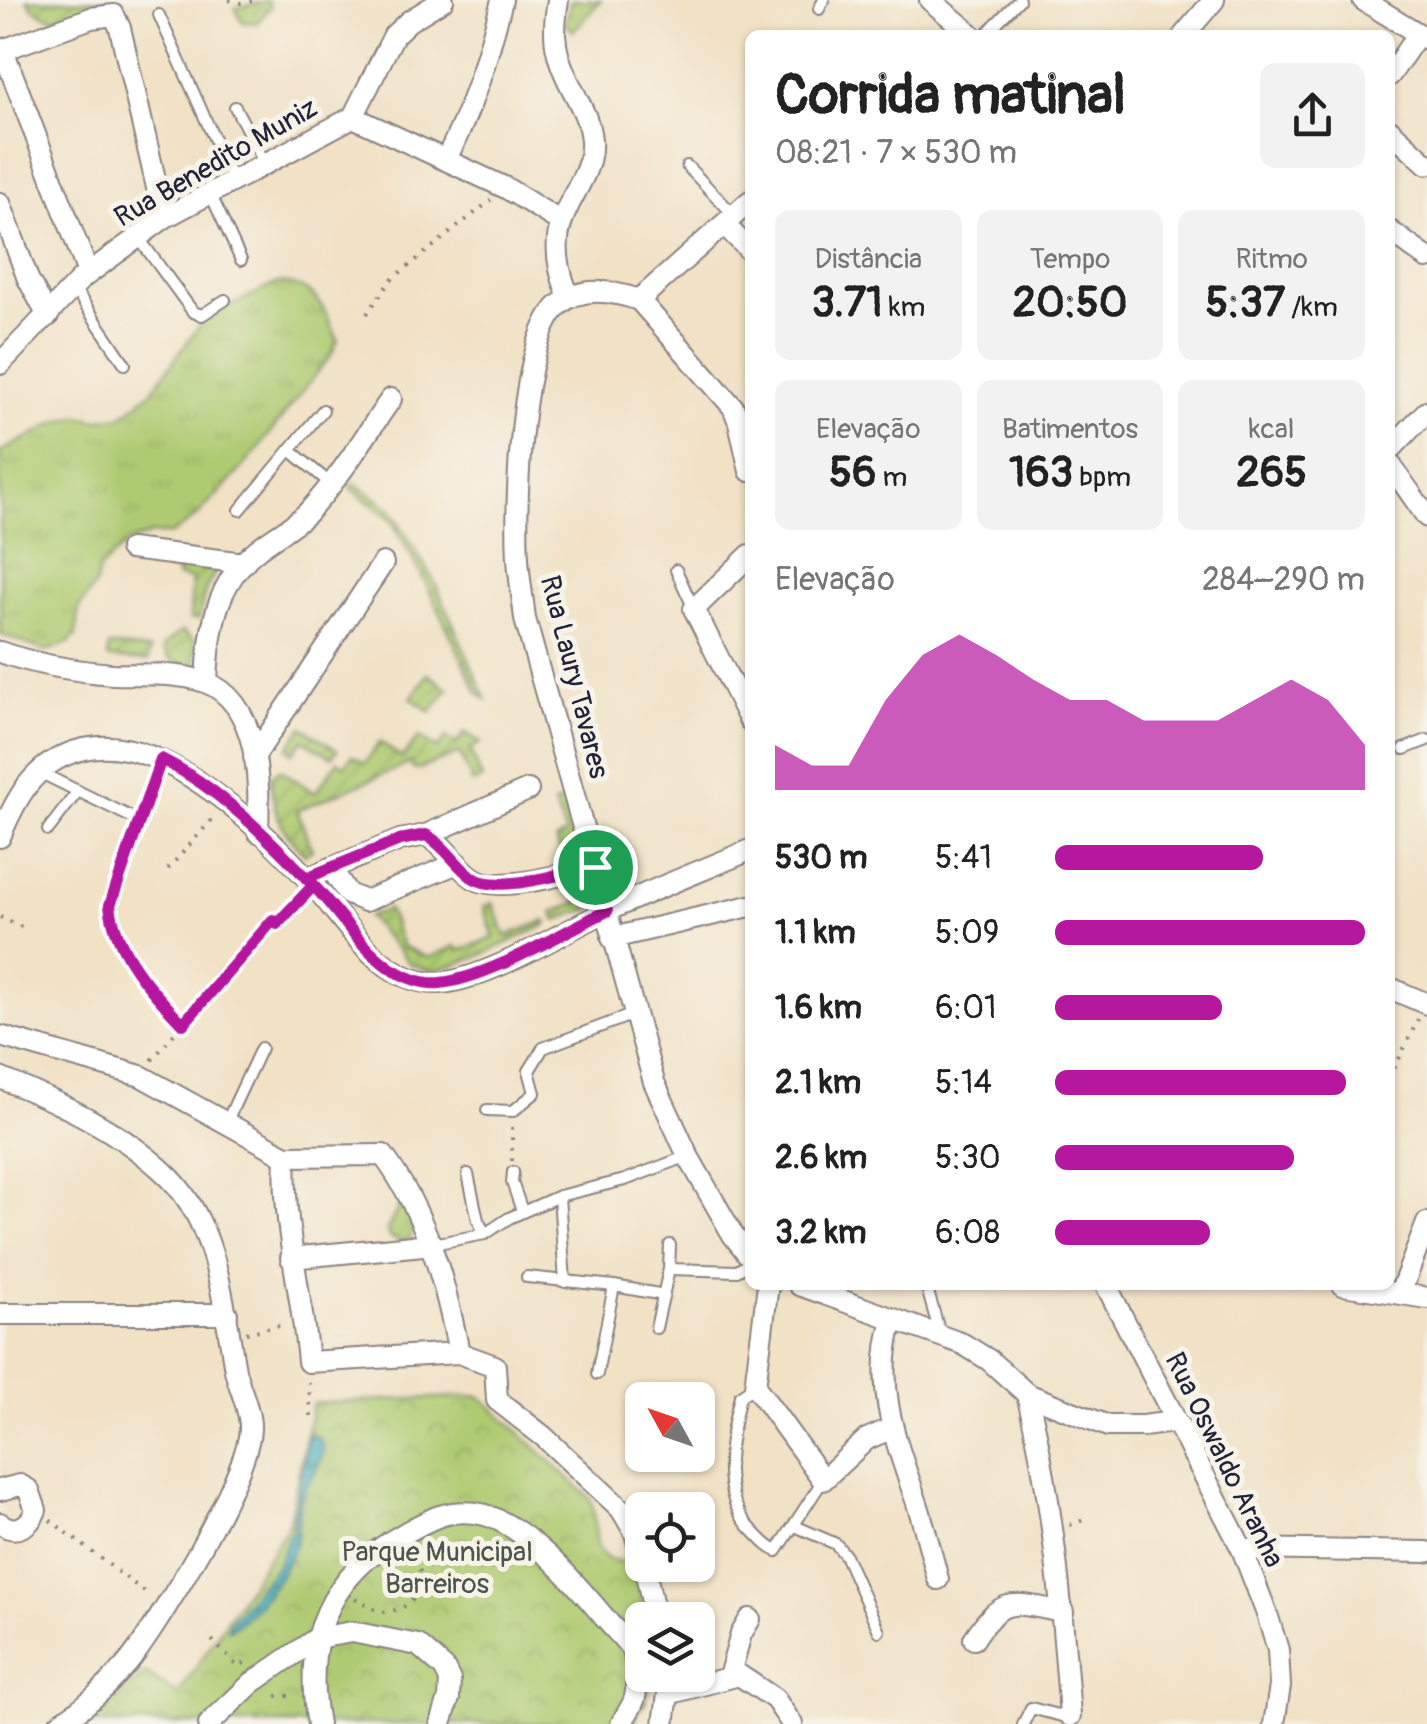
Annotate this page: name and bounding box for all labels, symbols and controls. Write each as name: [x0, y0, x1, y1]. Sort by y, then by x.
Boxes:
text: Corrida matinal: [775, 61, 1126, 130]
button: share: [1260, 63, 1365, 168]
street label: Rua Benedito Muniz: [108, 91, 324, 235]
text: 08:21 · 7 × 530 m: [775, 133, 1017, 173]
text: Distância: [815, 242, 922, 277]
text: Tempo: [1030, 242, 1110, 277]
text: Ritmo: [1235, 242, 1308, 277]
text: 3.71: [811, 277, 883, 329]
text: 20:50: [1013, 277, 1127, 329]
text: 5:37: [1206, 277, 1285, 329]
text: km: [883, 290, 925, 325]
text: /km: [1285, 290, 1338, 325]
text: Elevação: [816, 412, 921, 447]
text: Batimentos: [1002, 412, 1138, 447]
text: kcal: [1249, 412, 1294, 447]
text: 56: [829, 447, 876, 499]
text: 163: [1009, 447, 1073, 499]
text: 265: [1236, 447, 1307, 499]
text: m: [876, 460, 907, 495]
text: bpm: [1073, 460, 1131, 495]
text: Elevação: [775, 560, 895, 600]
text: 284–290 m: [1202, 560, 1365, 600]
street label: Rua Laury Tavares: [532, 572, 616, 783]
pin: [553, 825, 638, 910]
text: 530 m: [775, 838, 867, 878]
text: 5:41: [935, 838, 992, 878]
icon: arrive: [568, 840, 623, 895]
text: 1.1 km: [775, 913, 856, 953]
text: 5:09: [935, 913, 999, 953]
text: 1.6 km: [775, 988, 862, 1028]
text: 6:01: [935, 988, 997, 1028]
text: 2.1 km: [775, 1063, 861, 1103]
text: 5:14: [935, 1063, 992, 1103]
text: 2.6 km: [775, 1138, 867, 1178]
text: 5:30: [935, 1138, 1001, 1178]
text: 3.2 km: [775, 1213, 866, 1253]
text: 6:08: [935, 1213, 1000, 1253]
street label: Rua Oswaldo Aranha: [1157, 1347, 1291, 1573]
north arrow: [625, 1382, 715, 1472]
map controls: [625, 1382, 715, 1692]
button: locate: [625, 1492, 715, 1582]
park label: Parque Municipal Barreiros: [341, 1535, 533, 1602]
button: layers: [625, 1602, 715, 1692]

